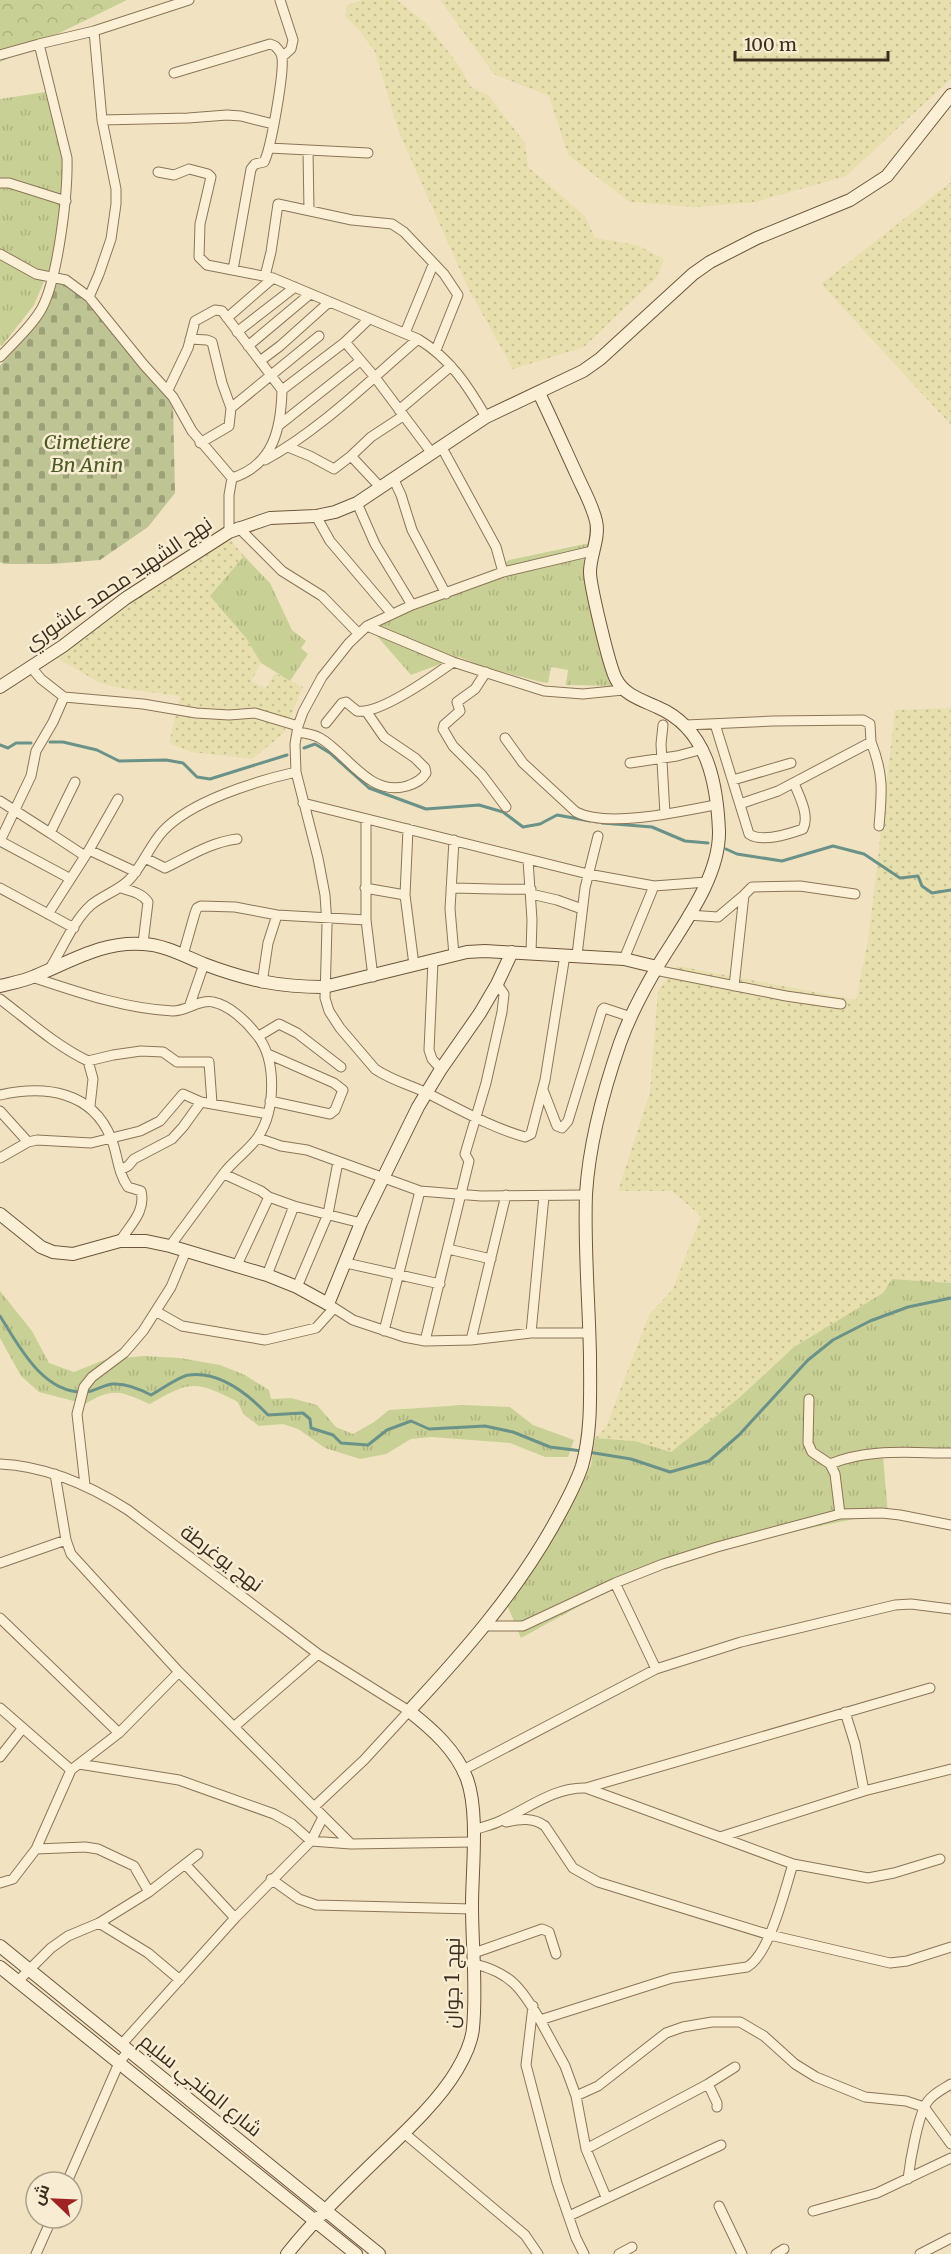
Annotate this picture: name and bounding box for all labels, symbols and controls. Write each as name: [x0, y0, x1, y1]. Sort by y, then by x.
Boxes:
scale bar: [735, 24, 888, 62]
text: 100 m: [744, 33, 797, 56]
park label: Cimetiere Bn Anin: [43, 429, 131, 477]
street label: نهج الشهيد محمد عاشوري: [19, 510, 219, 658]
street label: نهج يوغرطة: [175, 1518, 269, 1598]
street label: نهج 1 جوان: [438, 1937, 467, 2029]
street label: شارع المنجي سليم: [133, 2028, 267, 2145]
north arrow: [24, 2170, 84, 2230]
text: ش: [27, 2181, 53, 2207]

